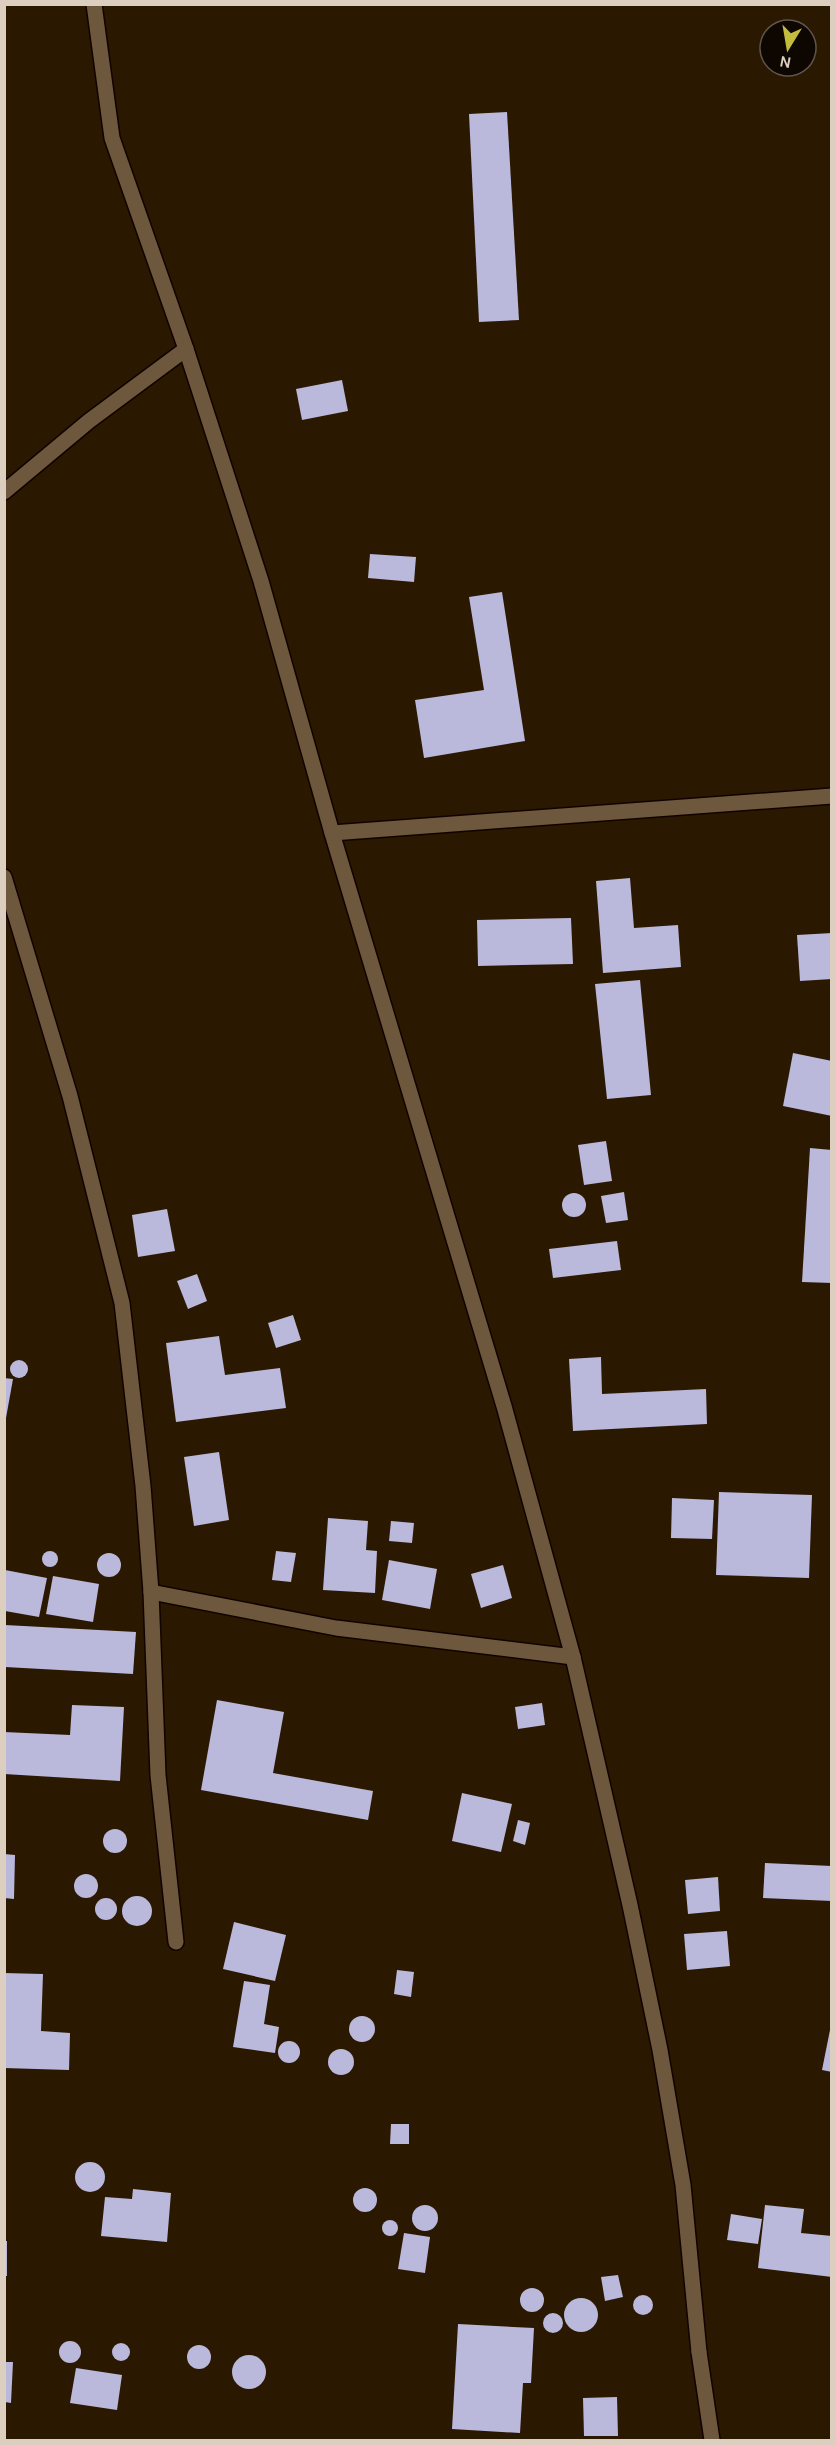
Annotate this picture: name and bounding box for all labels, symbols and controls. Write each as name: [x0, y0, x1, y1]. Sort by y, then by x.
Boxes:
north arrow: [758, 18, 818, 78]
text: N: [778, 52, 793, 73]

